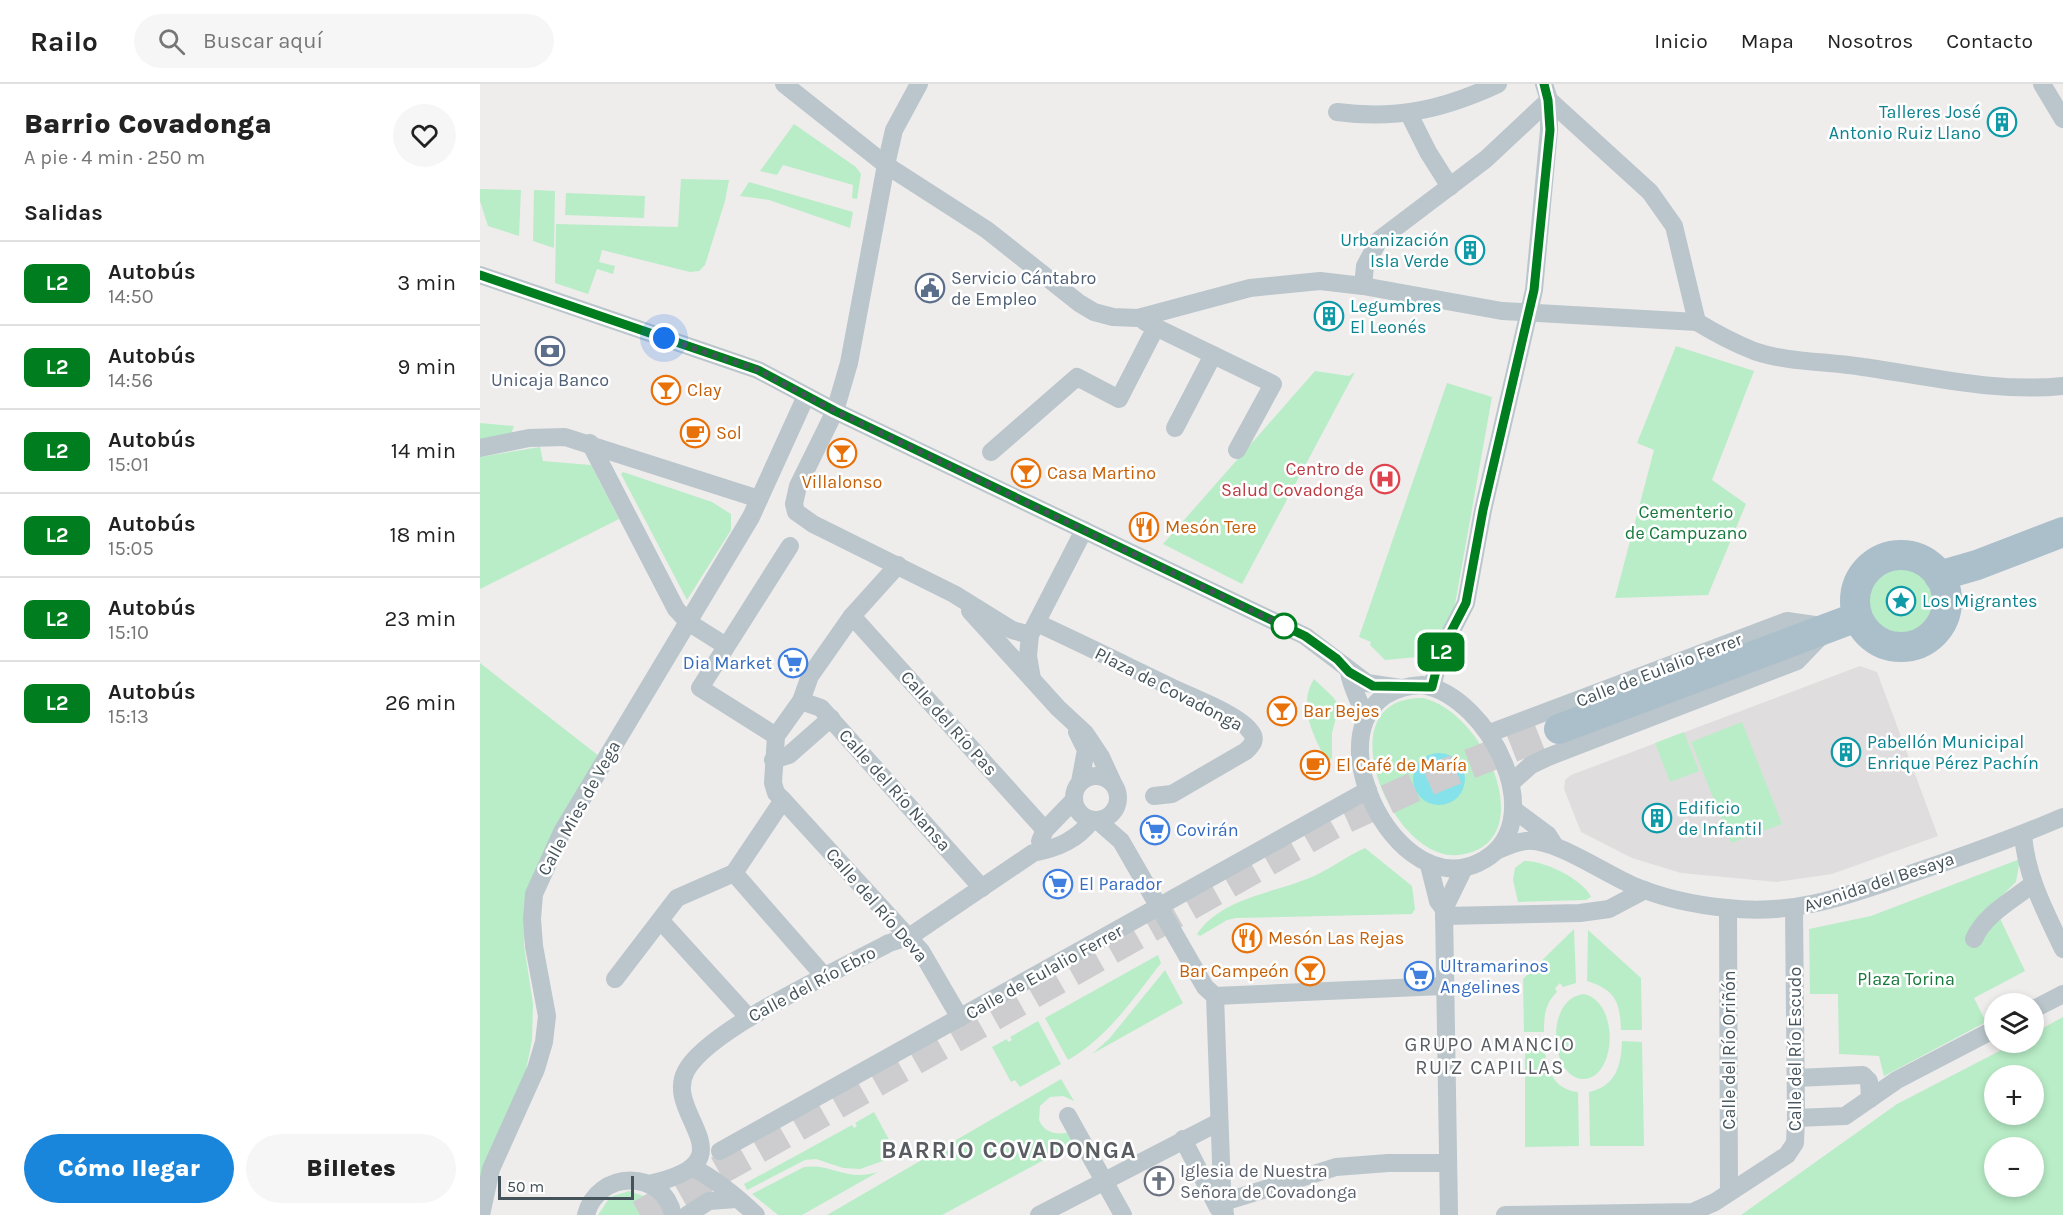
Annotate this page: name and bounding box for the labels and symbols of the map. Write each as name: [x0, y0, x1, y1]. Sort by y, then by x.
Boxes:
place label: Talleres José Antonio Ruiz Llano: [1829, 101, 1981, 144]
building icon: Talleres José Antonio Ruiz Llano: [1986, 106, 2018, 138]
place label: Urbanización Isla Verde: [1340, 229, 1449, 272]
building icon: Urbanización Isla Verde: [1454, 234, 1486, 266]
place label: Servicio Cántabro de Empleo: [951, 267, 1096, 310]
public building icon: Servicio Cántabro de Empleo: [914, 272, 946, 304]
place label: Legumbres El Leonés: [1350, 295, 1441, 338]
building icon: Legumbres El Leonés: [1313, 300, 1345, 332]
your location: [649, 323, 679, 353]
bank icon: Unicaja Banco: [534, 335, 566, 367]
place label: Unicaja Banco: [491, 369, 609, 391]
bar icon: Clay: [650, 374, 682, 406]
place label: Clay: [687, 379, 722, 401]
cafe icon: Sol: [679, 417, 711, 449]
place label: Sol: [716, 422, 742, 444]
bar icon: Villalonso: [826, 437, 858, 469]
bar icon: Casa Martino: [1010, 457, 1042, 489]
place label: Centro de Salud Covadonga: [1221, 458, 1364, 501]
place label: Casa Martino: [1047, 462, 1156, 484]
hospital icon: Centro de Salud Covadonga: [1369, 463, 1401, 495]
place label: Villalonso: [802, 471, 882, 493]
park label: Cementerio de Campuzano: [1625, 501, 1747, 544]
restaurant icon: Mesón Tere: [1128, 511, 1160, 543]
place label: Mesón Tere: [1165, 516, 1257, 538]
place icon: Los Migrantes: [1885, 585, 1917, 617]
place label: Los Migrantes: [1922, 590, 2038, 612]
unlabelled marker: [1271, 613, 1297, 639]
street label: Calle de Eulalio Ferrer: [1573, 628, 1746, 712]
line badge: L2: [1414, 632, 1468, 672]
street label: Plaza de Covadonga: [1091, 642, 1247, 736]
supermarket icon: Dia Market: [777, 647, 809, 679]
place label: Dia Market: [683, 652, 772, 674]
street label: Calle del Río Pas: [896, 666, 1002, 780]
bar icon: Bar Bejes: [1266, 695, 1298, 727]
place label: Bar Bejes: [1303, 700, 1380, 722]
street label: Calle del Río Nansa: [834, 724, 956, 856]
place label: Pabellón Municipal Enrique Pérez Pachín: [1867, 731, 2039, 774]
building icon: Pabellón Municipal Enrique Pérez Pachín: [1830, 736, 1862, 768]
street label: Calle Mies de Vega: [533, 737, 625, 879]
cafe icon: El Café de María: [1299, 749, 1331, 781]
place label: El Café de María: [1336, 754, 1467, 776]
place label: Edificio de Infantil: [1678, 797, 1762, 840]
building icon: Edificio de Infantil: [1641, 802, 1673, 834]
supermarket icon: Covirán: [1139, 814, 1171, 846]
place label: Covirán: [1176, 819, 1239, 841]
street label: Calle del Río Deva: [821, 843, 933, 967]
street label: Avenida del Besaya: [1801, 847, 1957, 917]
supermarket icon: El Parador: [1042, 868, 1074, 900]
place label: El Parador: [1079, 873, 1162, 895]
street label: Calle de Eulalio Ferrer: [962, 919, 1127, 1024]
restaurant icon: Mesón Las Rejas: [1231, 922, 1263, 954]
place label: Mesón Las Rejas: [1268, 927, 1404, 949]
street label: Calle del Río Ebro: [744, 941, 880, 1027]
bar icon: Bar Campeón: [1294, 955, 1326, 987]
place label: Ultramarinos Angelines: [1440, 955, 1549, 998]
place label: Bar Campeón: [1179, 960, 1289, 982]
supermarket icon: Ultramarinos Angelines: [1403, 960, 1435, 992]
street label: Calle del Río Escudo: [1784, 967, 1806, 1131]
park label: Plaza Torina: [1857, 968, 1955, 990]
street label: Calle del Río Oriñón: [1718, 970, 1740, 1130]
district label: GRUPO AMANCIO RUIZ CAPILLAS: [1405, 1033, 1575, 1079]
district label: BARRIO COVADONGA: [881, 1136, 1137, 1164]
place label: Iglesia de Nuestra Señora de Covadonga: [1180, 1160, 1357, 1203]
church icon: Iglesia de Nuestra Señora de Covadonga: [1143, 1165, 1175, 1197]
scale bar: [498, 1173, 634, 1200]

